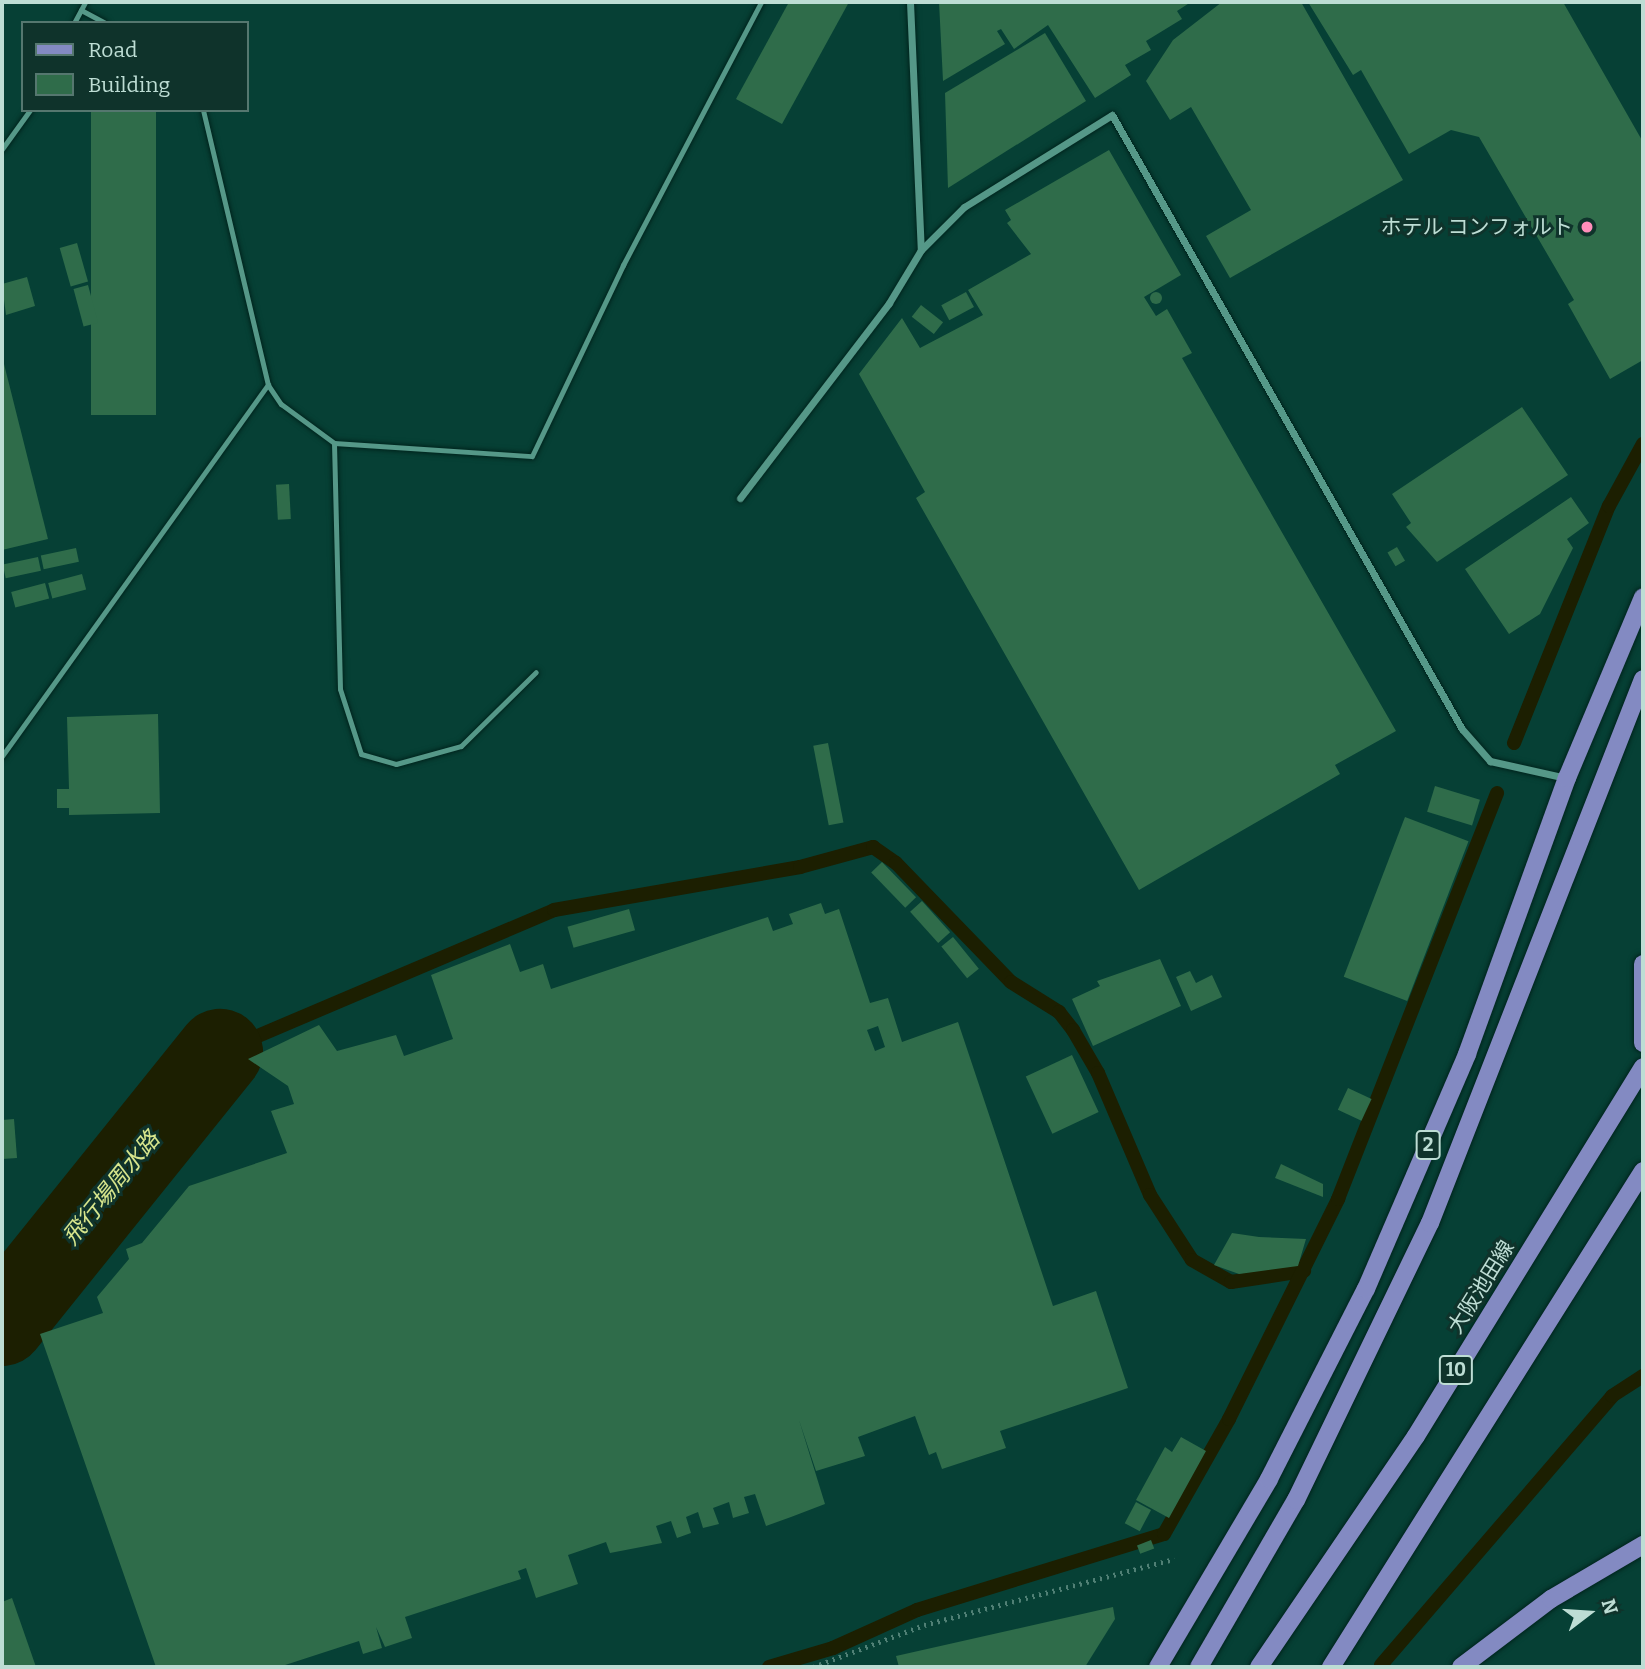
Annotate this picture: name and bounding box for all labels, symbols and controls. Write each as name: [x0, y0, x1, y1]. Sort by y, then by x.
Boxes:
legend: [21, 21, 248, 112]
text: Road: [88, 37, 137, 63]
text: Building: [88, 72, 170, 98]
place label: ホテル コンフォルト: [1380, 214, 1573, 240]
marker: ホテル コンフォルト: [1579, 219, 1595, 235]
water label: 飛行場周水路: [57, 1126, 165, 1250]
road number: 2: [1414, 1130, 1442, 1161]
street label: 大阪池田線: [1442, 1236, 1520, 1338]
road number: 10: [1438, 1354, 1474, 1386]
north arrow: [1554, 1578, 1624, 1648]
text: N: [1596, 1596, 1623, 1617]

